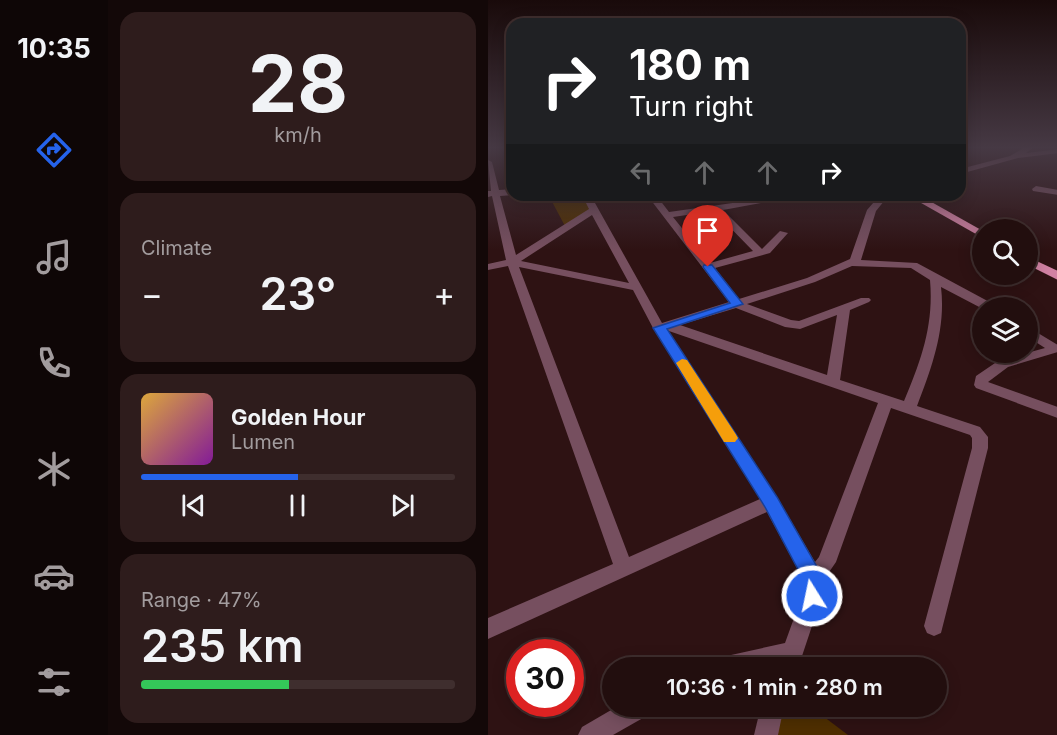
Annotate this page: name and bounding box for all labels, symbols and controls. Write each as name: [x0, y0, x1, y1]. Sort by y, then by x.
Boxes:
text: 10:35: [17, 32, 91, 65]
text: 28: [248, 36, 348, 131]
text: 180 m: [629, 39, 751, 90]
icon: right: [530, 42, 608, 120]
text: Turn right: [629, 90, 753, 123]
text: km/h: [274, 123, 322, 147]
icon: directions: [33, 129, 75, 171]
icon: left: [625, 156, 658, 189]
icon: ahead: [688, 156, 721, 189]
icon: ahead: [751, 156, 784, 189]
icon: right: [814, 156, 847, 189]
pin: [682, 205, 733, 267]
icon: arrive: [691, 214, 724, 247]
map controls: [972, 219, 1038, 363]
button: search: [972, 219, 1038, 285]
icon: music: [33, 236, 75, 278]
text: Climate: [141, 236, 212, 260]
text: 23°: [260, 266, 336, 321]
text: −: [141, 274, 163, 314]
text: +: [433, 274, 455, 314]
button: layers: [972, 297, 1038, 363]
icon: phone: [33, 342, 75, 384]
text: Golden Hour: [231, 404, 365, 430]
text: Lumen: [231, 430, 295, 454]
icon: climate: [33, 448, 75, 490]
icon: previous: [177, 489, 210, 522]
icon: pause: [281, 489, 314, 522]
icon: next: [386, 489, 419, 522]
icon: car: [33, 555, 75, 597]
position arrow: [780, 564, 844, 628]
text: Range · 47%: [141, 588, 262, 612]
text: 235 km: [141, 618, 303, 673]
speed limit sign: 30: [506, 639, 584, 717]
icon: filters: [33, 661, 75, 703]
text: 10:36 · 1 min · 280 m: [666, 674, 883, 700]

